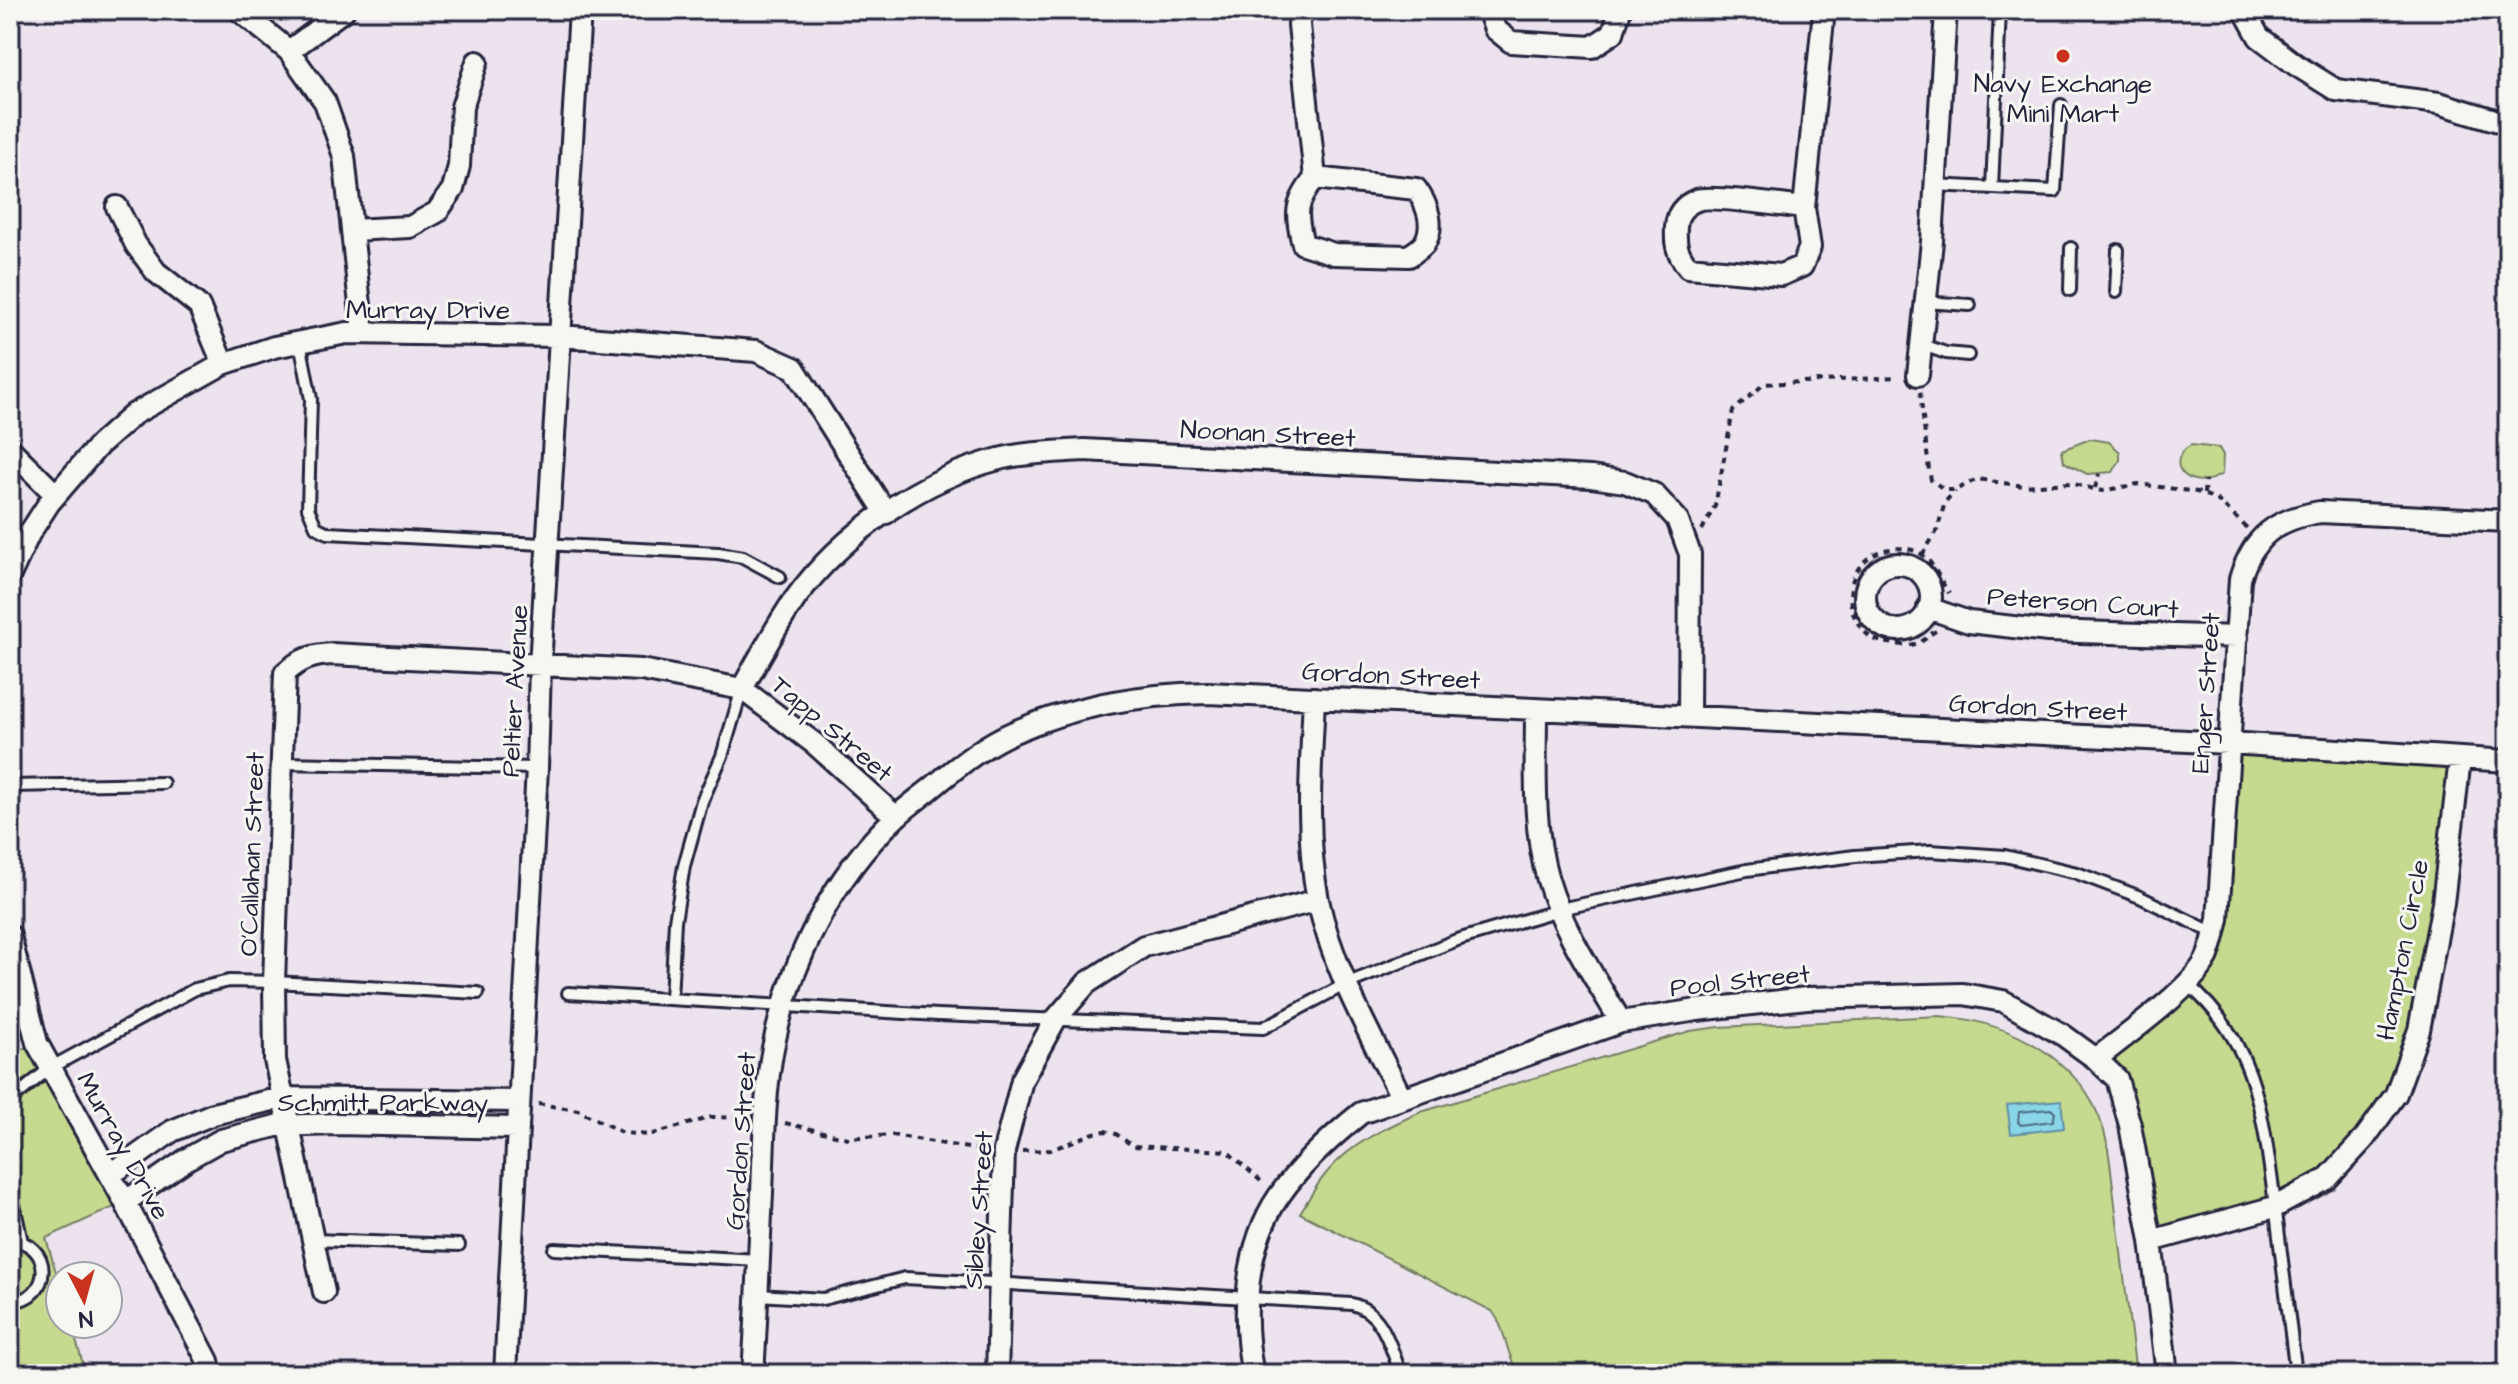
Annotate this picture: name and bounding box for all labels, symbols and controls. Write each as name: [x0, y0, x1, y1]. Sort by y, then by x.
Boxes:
marker: Navy Exchange Mini Mart: [2054, 47, 2072, 65]
place label: Navy Exchange Mini Mart: [1974, 66, 2152, 132]
street label: Murray Drive: [346, 292, 510, 330]
street label: Noonan Street: [1179, 411, 1357, 457]
street label: Peterson Court: [1986, 578, 2180, 628]
street label: Peltier Avenue: [493, 604, 537, 778]
street label: Enger Street: [2182, 611, 2232, 775]
street label: Gordon Street: [1301, 653, 1482, 699]
street label: Tapp Street: [763, 667, 901, 791]
street label: Gordon Street: [1948, 685, 2129, 731]
street label: O’Callahan Street: [230, 751, 274, 957]
street label: Hampton Circle: [2368, 856, 2438, 1044]
street label: Pool Street: [1668, 956, 1812, 1006]
street label: Gordon Street: [717, 1050, 765, 1231]
street label: Murray Drive: [66, 1066, 178, 1227]
street label: Schmitt Parkway: [278, 1085, 488, 1123]
street label: Sibley Street: [956, 1129, 1005, 1290]
north arrow: [44, 1260, 124, 1340]
text: N: [77, 1302, 94, 1335]

